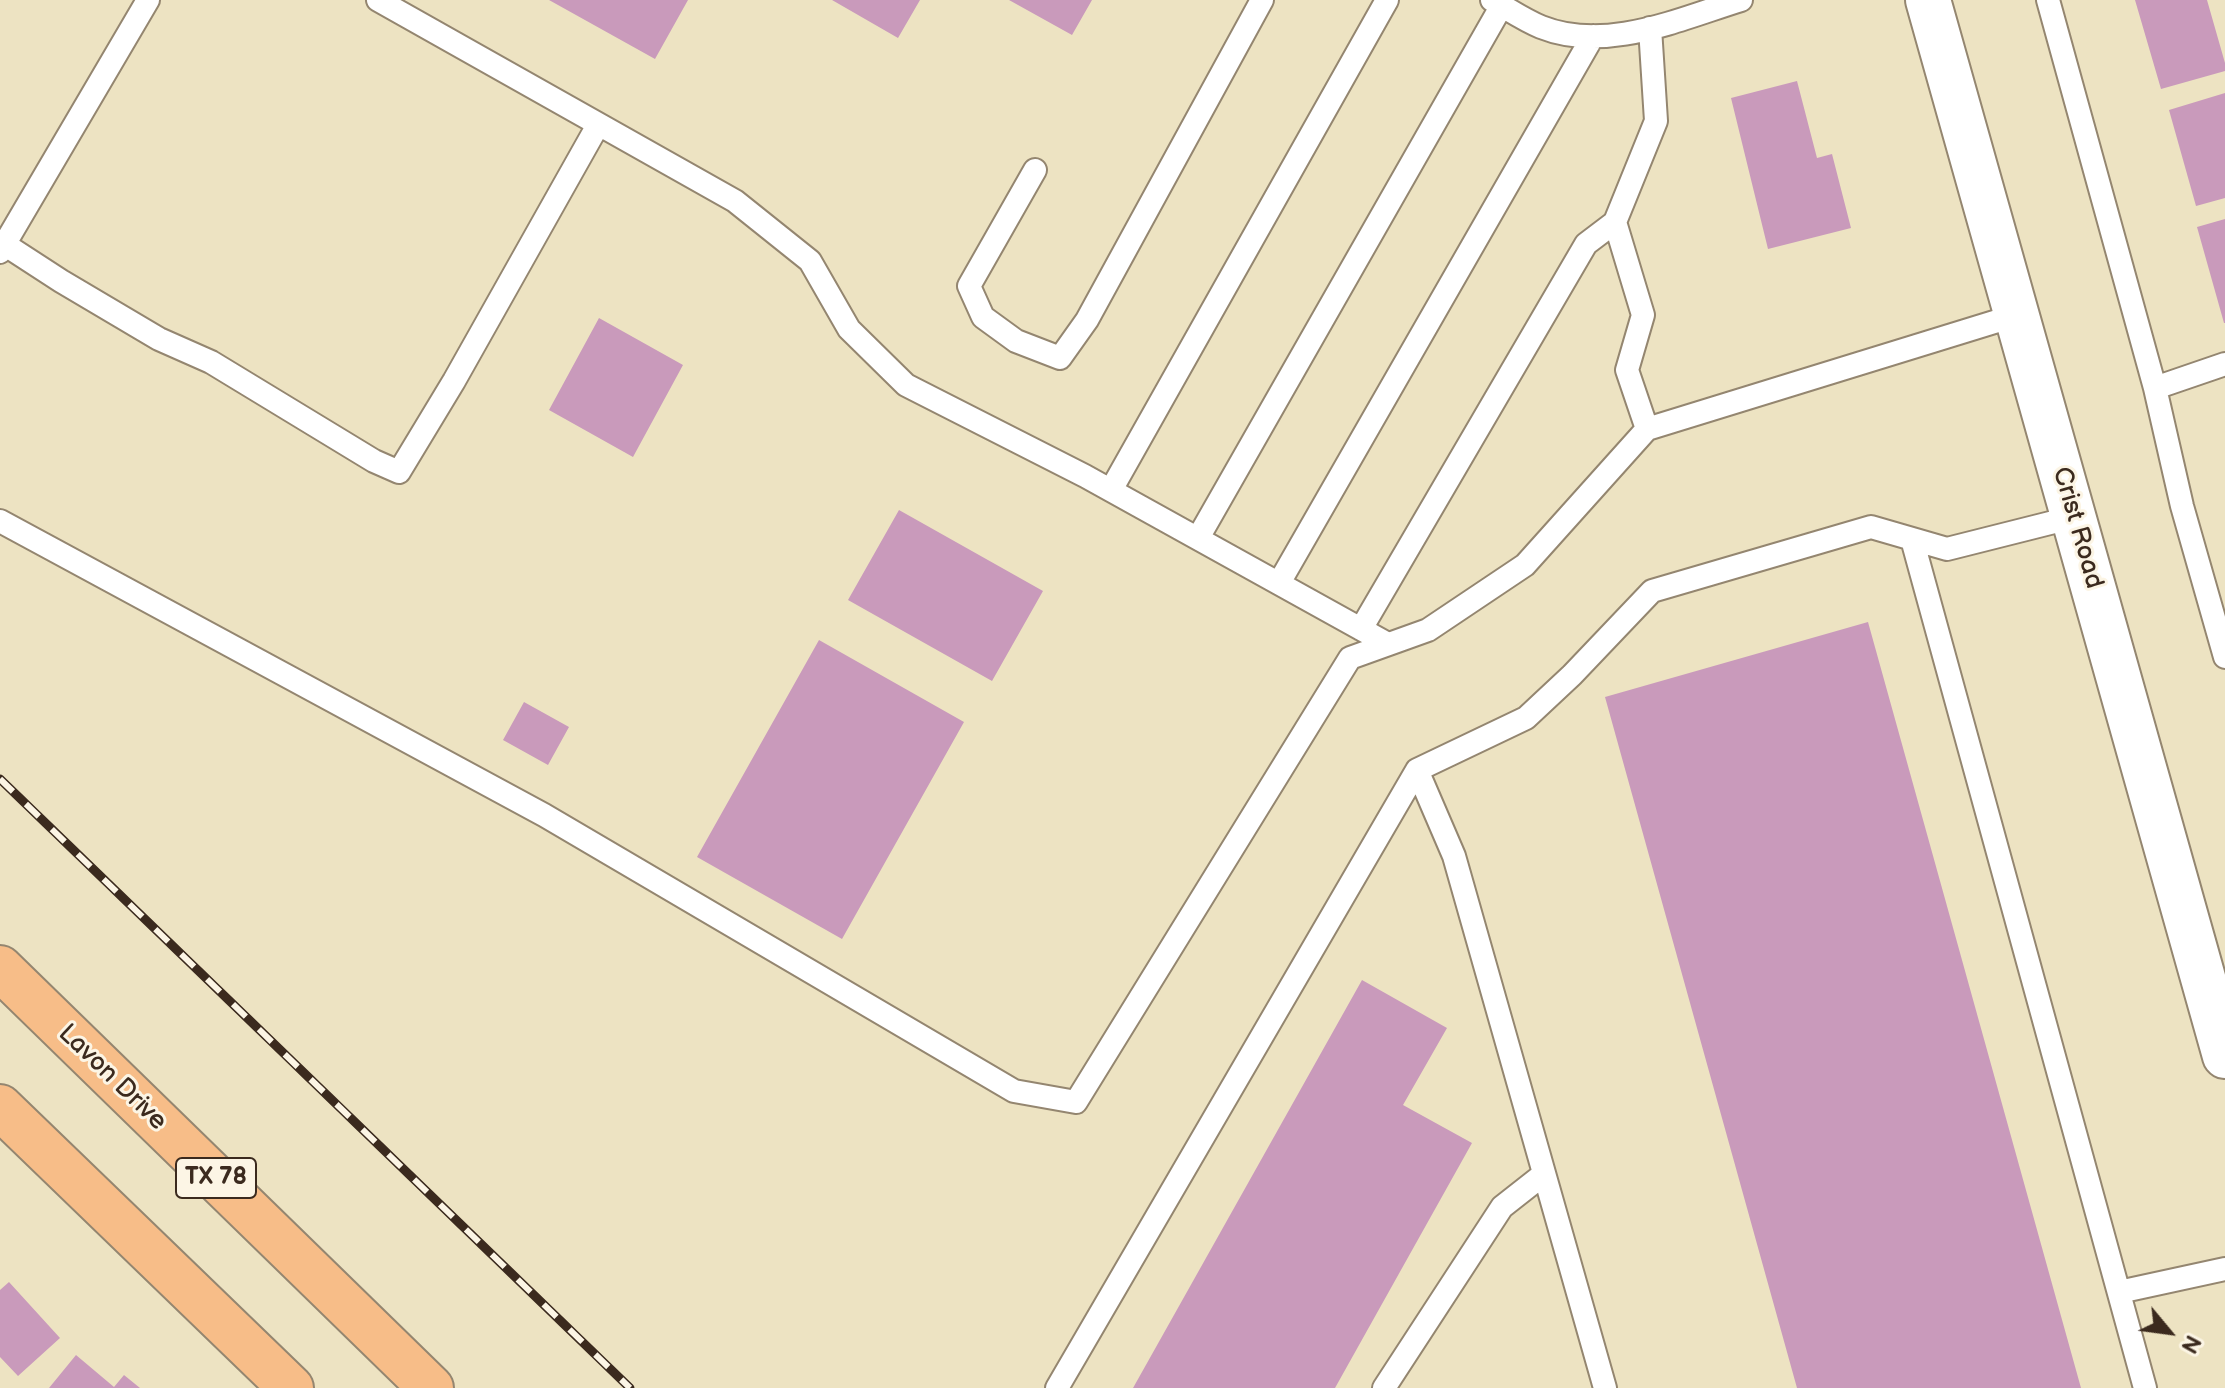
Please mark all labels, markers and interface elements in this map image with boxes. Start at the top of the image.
street label: Crist Road [2045,464,2109,592]
street label: Lavon Drive [51,1019,173,1137]
road number: TX 78 [176,1158,256,1198]
north arrow [2129,1292,2209,1372]
text: N [2175,1330,2206,1358]

